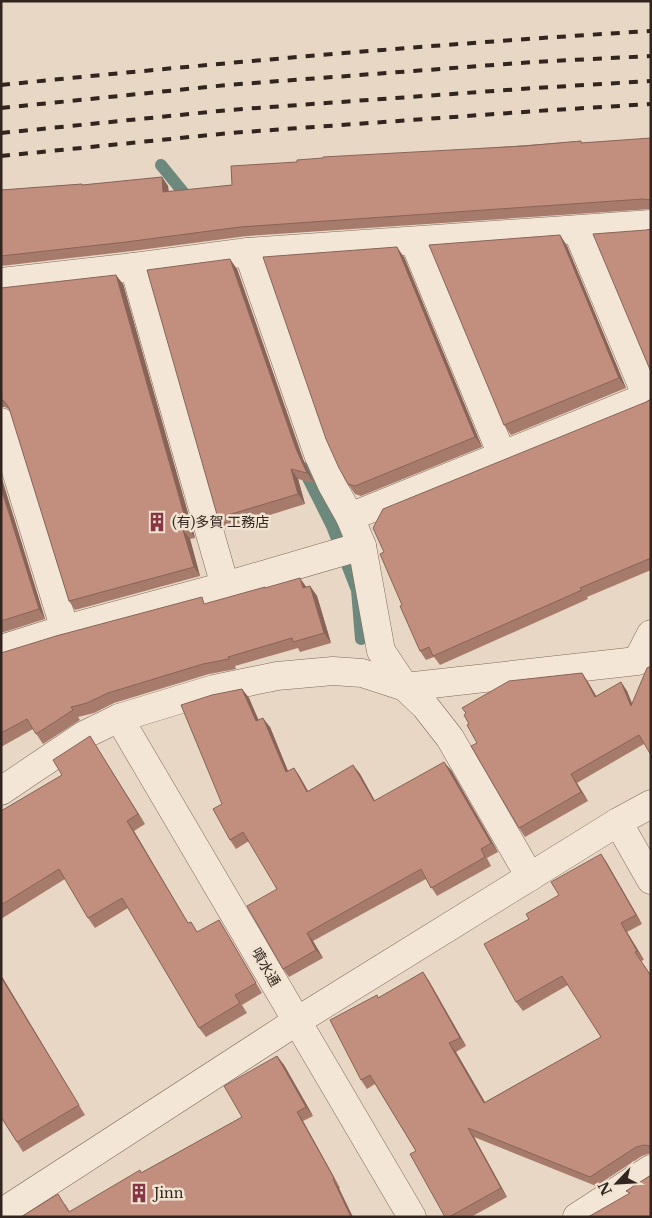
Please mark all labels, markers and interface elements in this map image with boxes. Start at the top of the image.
building icon: (有)多賀 工務店 [146,511,168,533]
place label: (有)多賀 工務店 [172,513,269,531]
street label: 噴水通 [248,944,284,990]
north arrow [592,1158,642,1208]
text: N [594,1179,616,1198]
building icon: Jinn [128,1182,150,1204]
place label: Jinn [152,1184,184,1202]

